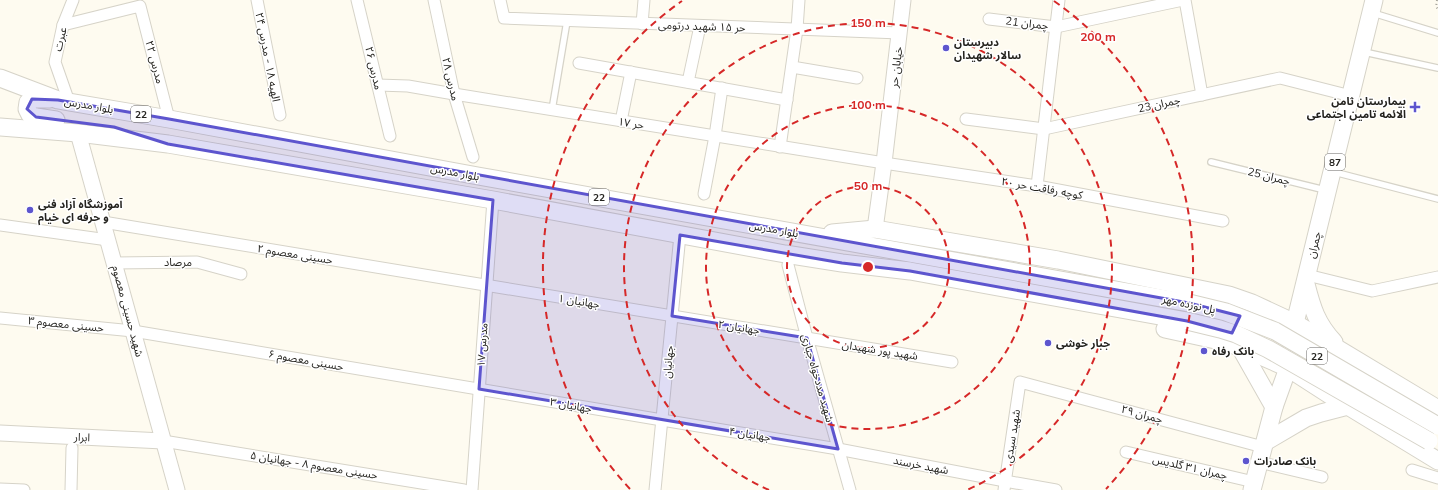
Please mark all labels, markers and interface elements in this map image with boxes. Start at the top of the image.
street label: الهیه ۱۸ - مدرس ۲۴ [252,11,284,103]
street label: چمران 21 [1005,13,1050,34]
text: 150 m [850,15,886,30]
street label: حر ۱۵ شهید درتومی [658,17,746,35]
street label: عبرت [50,25,70,53]
text: 200 m [1080,29,1116,44]
place label: دبیرستان سالار شهیدان [954,35,1021,62]
street label: مدرس ۲۲ [143,39,168,85]
marker: دبیرستان سالار شهیدان [941,43,951,53]
street label: مدرس ۲۶ [362,45,386,91]
street label: خیابان حر [886,45,906,89]
street label: مدرس ۲۸ [439,56,463,102]
street label: چمران 23 [1136,93,1182,116]
street label: بلوار مدرس [63,94,115,116]
place label: بیمارستان ثامن الائمه تامین اجتماعی [1307,94,1406,121]
text: 100 m [850,97,886,112]
marker: بیمارستان ثامن الائمه تامین اجتماعی [1409,101,1421,113]
road number: 22 [131,106,151,122]
street label: حر ۱۷ [617,114,646,132]
road number: 87 [1325,154,1345,170]
street label: بلوار مدرس [429,160,481,184]
street label: چمران 25 [1246,164,1292,189]
street label: کوچه رفاقت حر ۲۰ [1000,174,1084,203]
text: 50 m [854,178,882,193]
road number: 22 [589,189,609,205]
place label: آموزشگاه آزاد فنی و حرفه ای خیام [38,197,123,226]
marker: آموزشگاه آزاد فنی و حرفه ای خیام [25,205,35,215]
street label: بلوار مدرس [748,218,800,240]
street label: چمران [1304,230,1325,260]
street label: حسینی معصوم ۲ [256,241,334,268]
street label: مرصاد [164,255,192,269]
centre of rings [861,260,875,274]
street label: شهید حسینی معصوم [108,264,147,359]
street label: جهانیان ۱ [557,291,601,311]
street label: پل نوزده مهر [1160,291,1217,318]
street label: حسینی معصوم ۳ [27,313,105,336]
street label: جهانیان ۲ [717,317,761,337]
street label: مدرس ۱۷ [473,322,491,367]
street label: شهید مددخواه جباری [799,332,837,424]
place label: جبار خوشی [1056,336,1110,350]
street label: شهید پور شهیدان [841,337,919,364]
marker: جبار خوشی [1043,338,1053,348]
street label: جهانیان [660,344,677,379]
place label: بانک رفاه [1212,344,1254,358]
street label: حسینی معصوم ۶ [267,346,345,375]
marker: بانک رفاه [1199,346,1209,356]
road number: 22 [1307,348,1327,364]
street label: جهانیان ۳ [549,394,594,416]
street label: چمران ۲۹ [1119,402,1165,427]
street label: شهید سیدی [1001,408,1023,464]
street label: جهانیان ۴ [728,424,772,444]
street label: ابرار [72,430,91,444]
street label: حسینی معصوم ۸ - جهانیان ۵ [249,448,379,483]
street label: چمران ۳۱ گلدیس [1151,452,1229,484]
street label: شهید خرسند [892,453,950,477]
place label: بانک صادرات [1254,454,1316,468]
marker: بانک صادرات [1241,456,1251,466]

